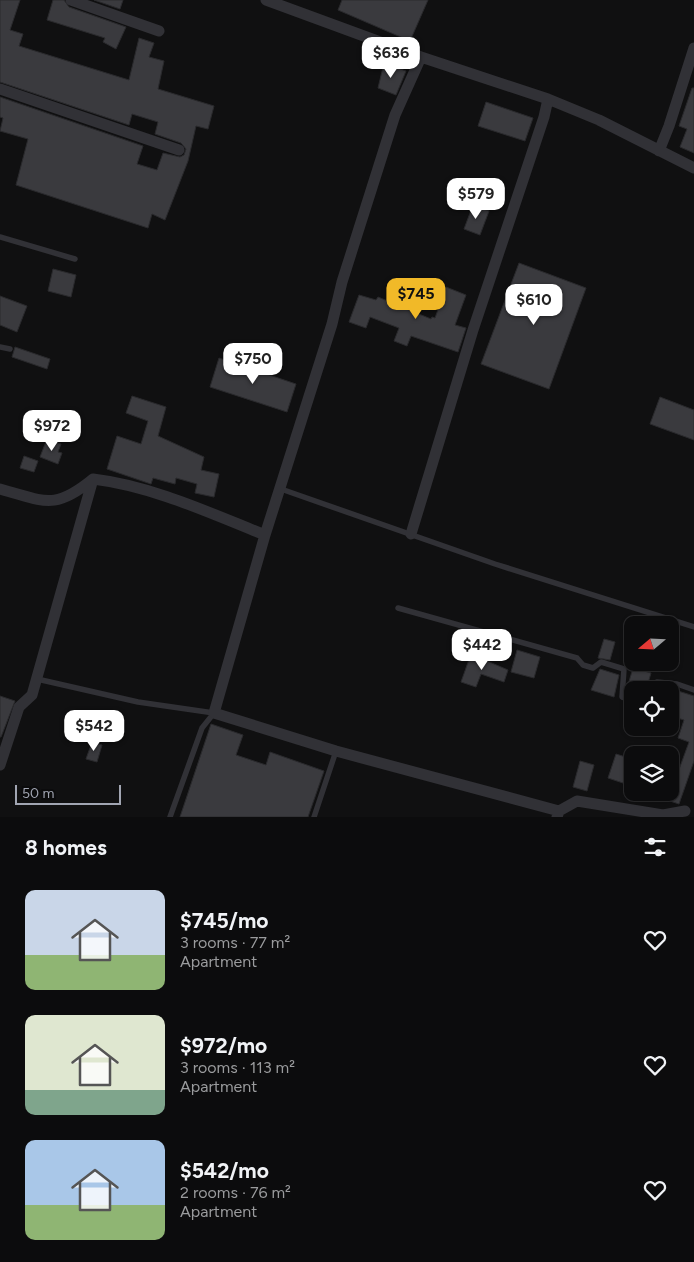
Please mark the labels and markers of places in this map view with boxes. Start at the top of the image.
pin: $636 [361,36,421,79]
pin: $579 [446,178,506,220]
pin: $745 [386,278,446,320]
pin: $610 [504,284,564,326]
pin: $750 [223,342,283,385]
pin: $972 [22,410,82,452]
pin: $442 [452,628,512,671]
pin: $542 [64,710,124,752]

